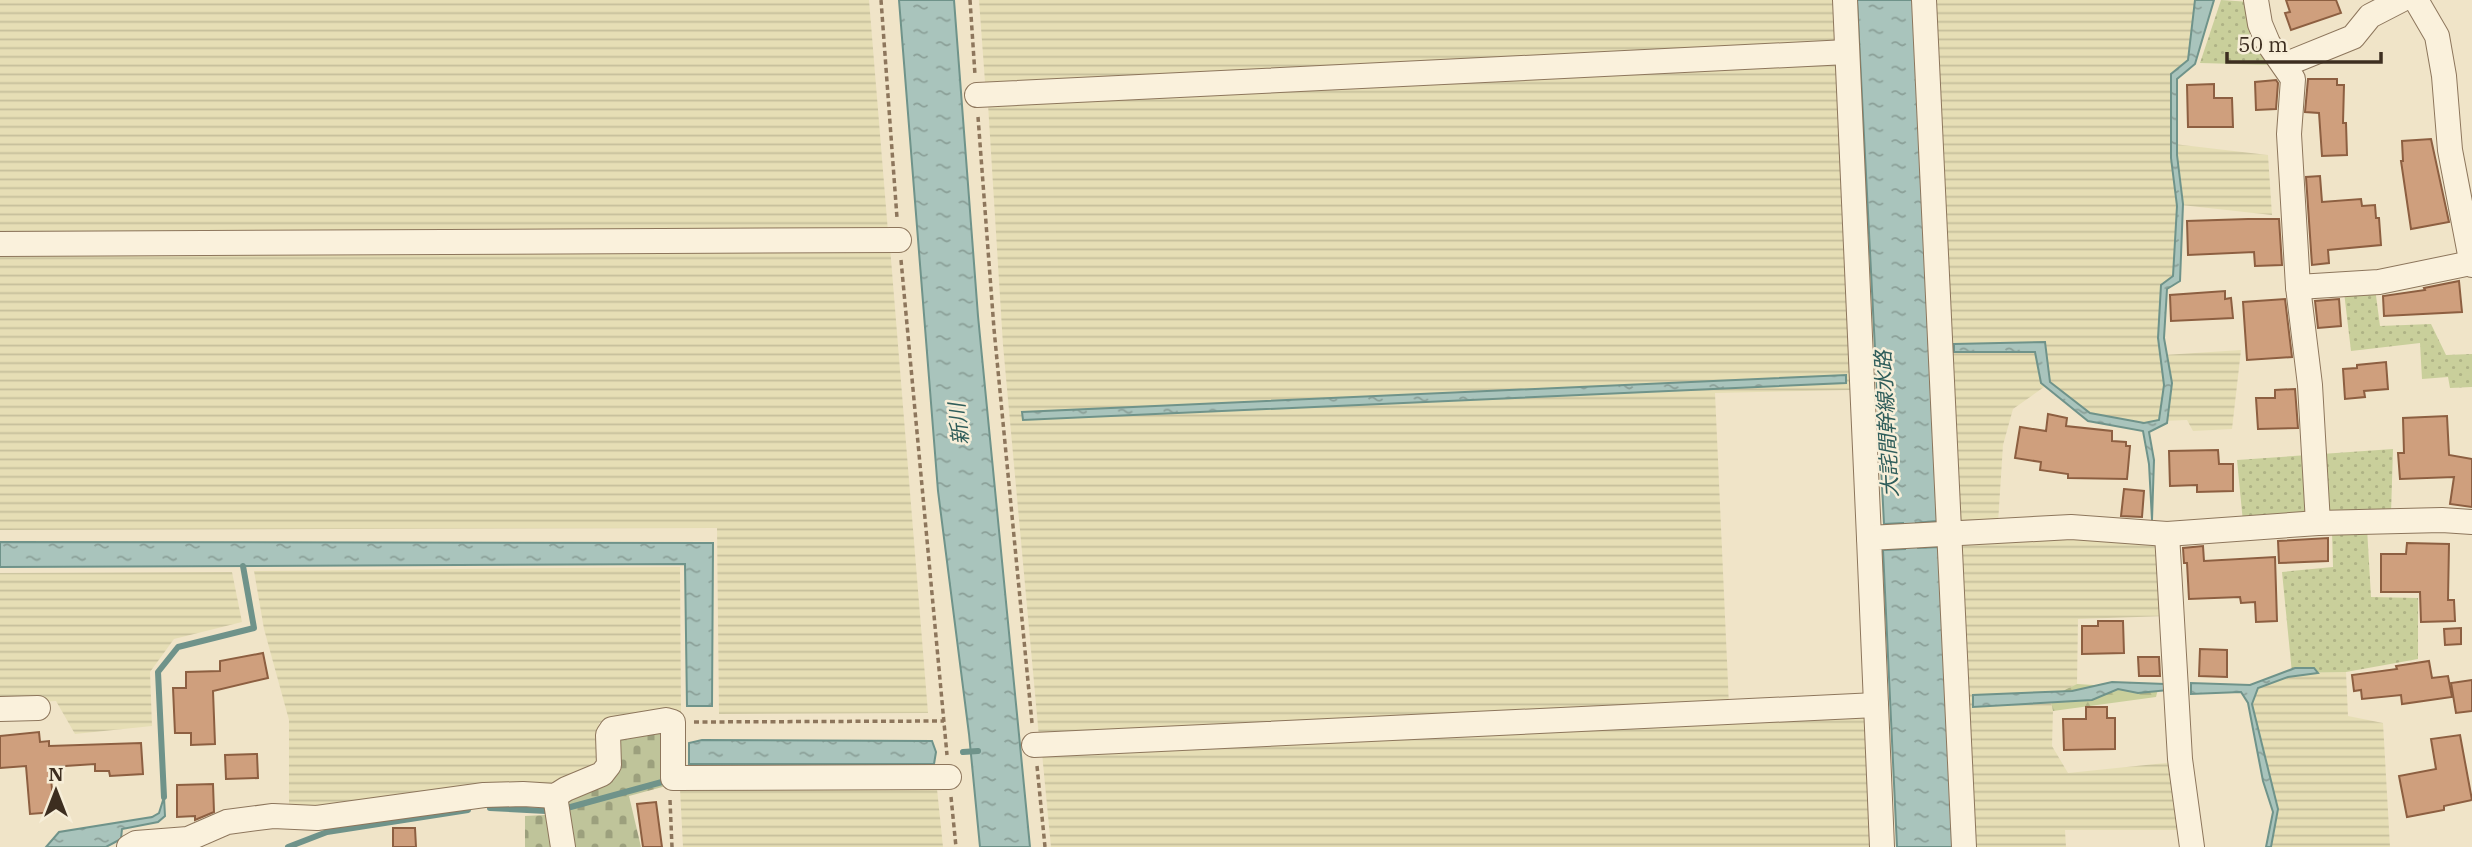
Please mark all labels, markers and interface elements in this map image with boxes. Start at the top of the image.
scale bar [2227,21,2381,65]
text: 50 m [2238,30,2288,58]
water label: 大詫間幹線水路 [1868,348,1904,498]
water label: 新川 [942,400,974,446]
north arrow [21,756,91,826]
text: N [48,762,64,786]

